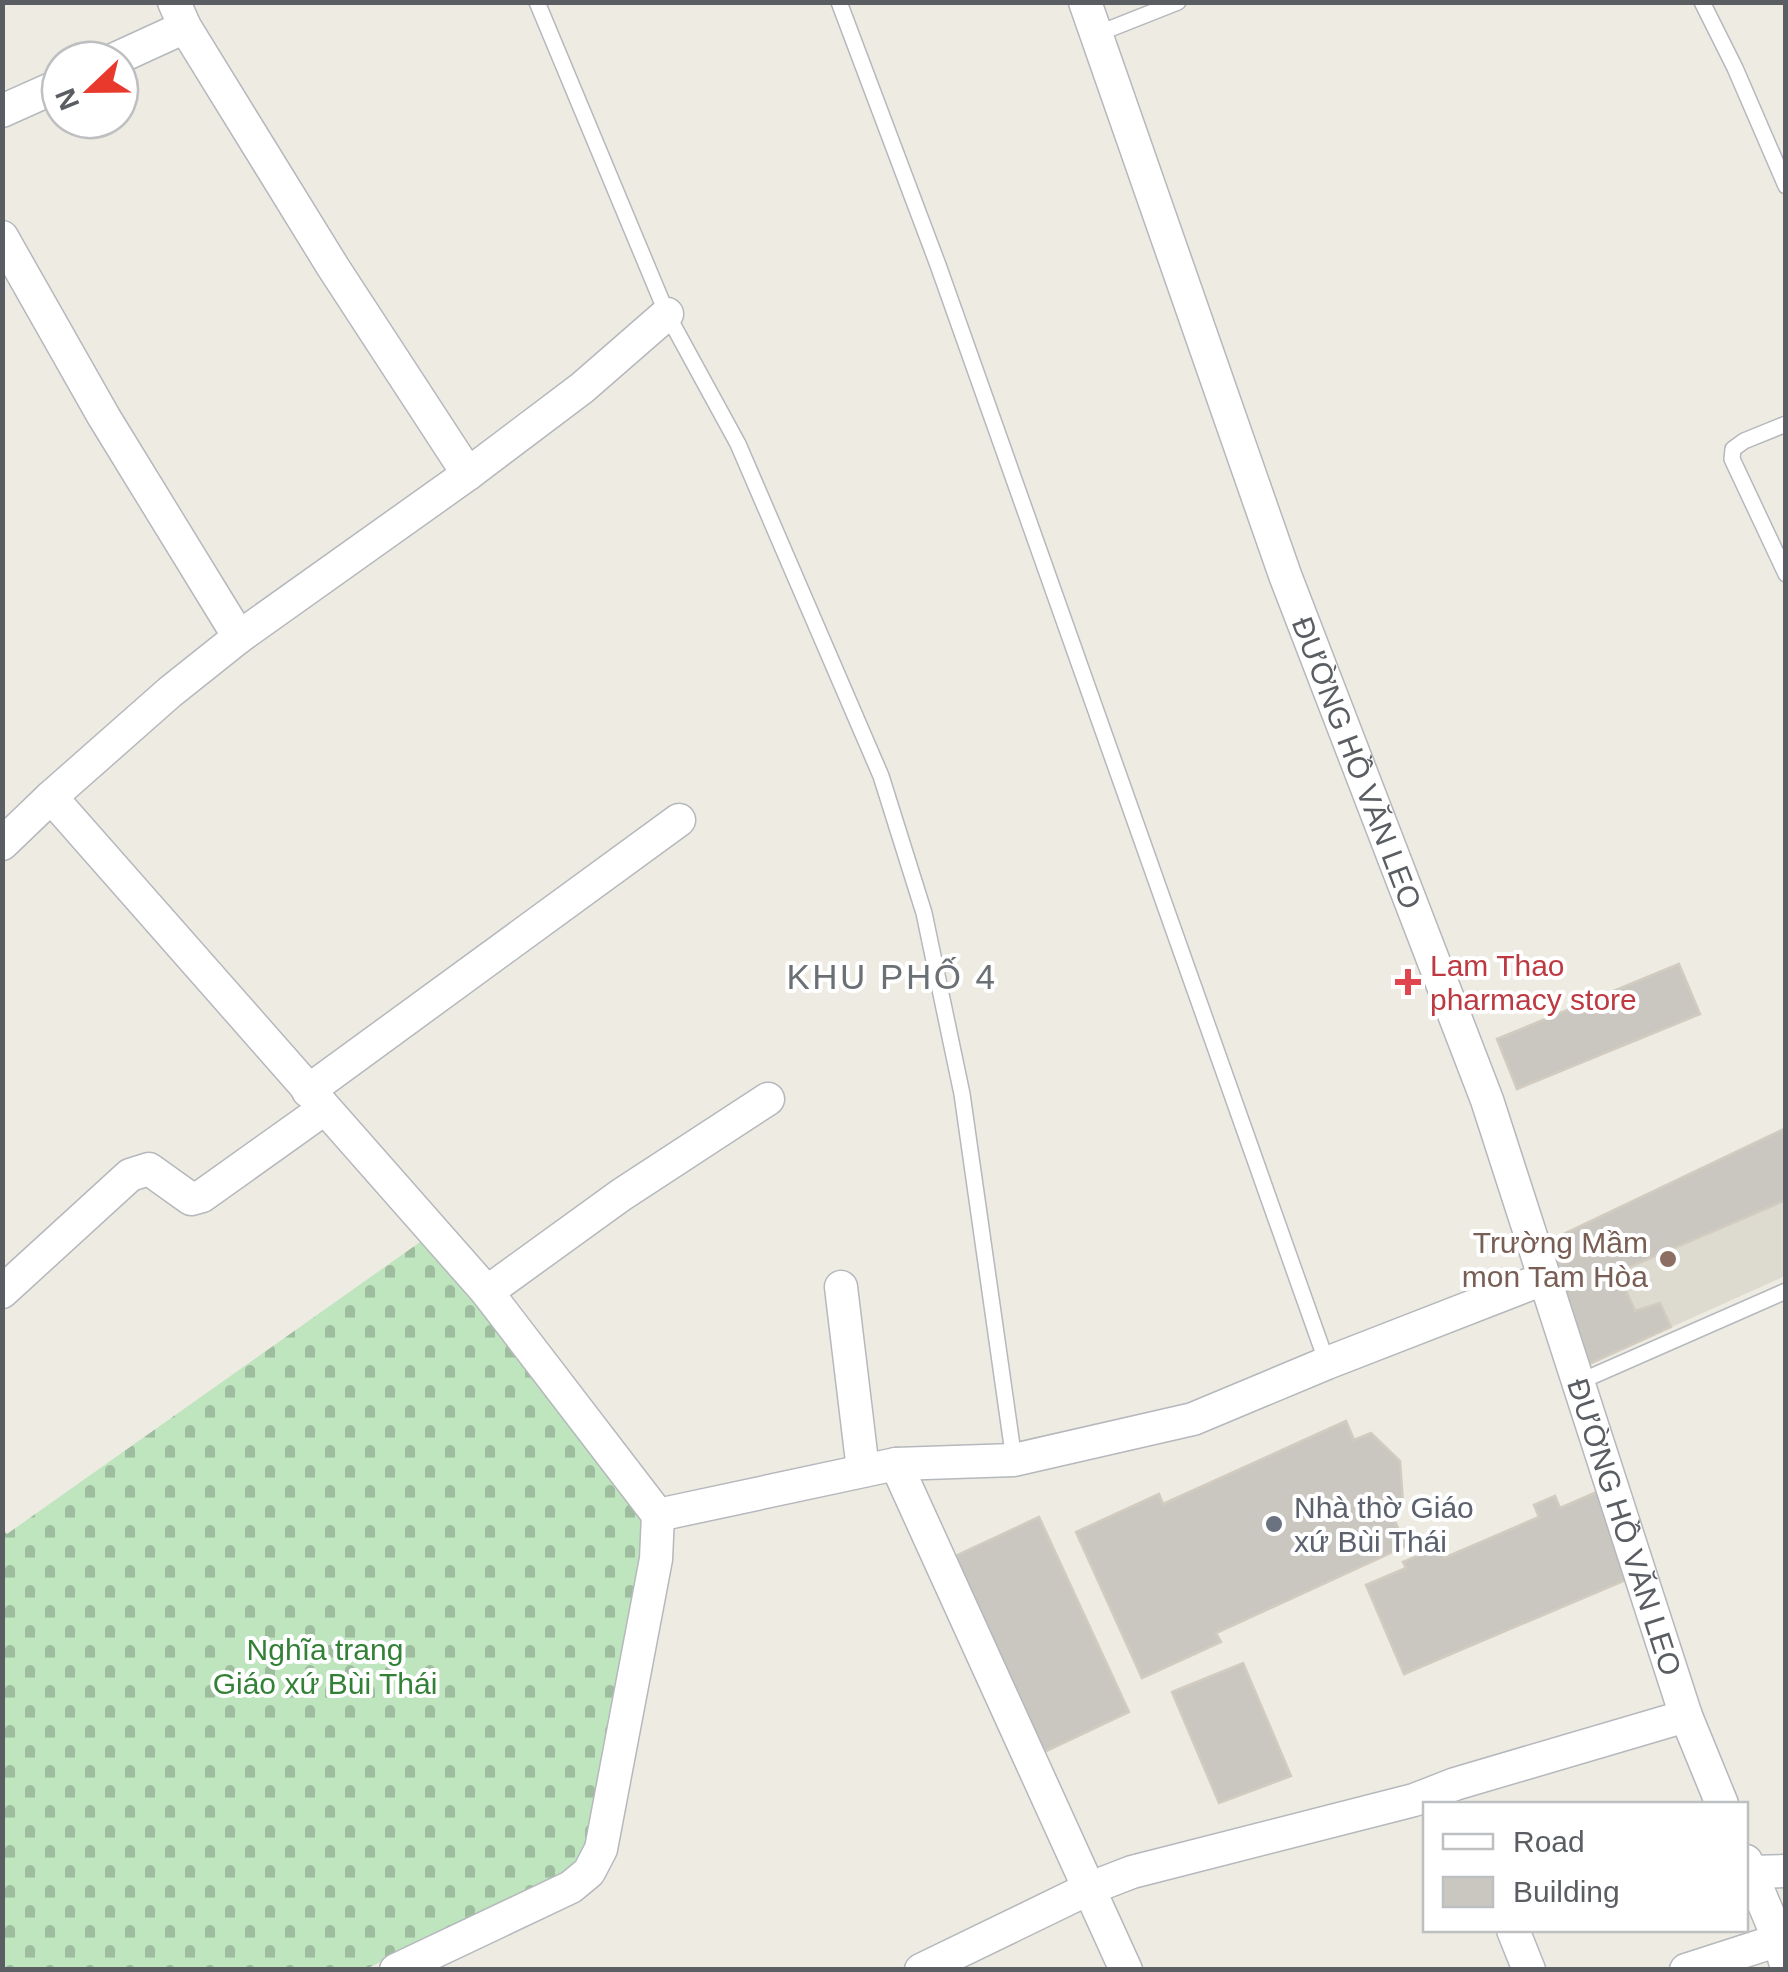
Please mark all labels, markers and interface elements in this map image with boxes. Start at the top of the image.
north arrow [40,40,140,140]
text: N [49,84,85,114]
street label: ĐƯỜNG HỒ VĂN LEO [1286,612,1428,913]
place label: Lam Thao pharmacy store [1430,949,1637,1016]
district label: KHU PHỐ 4 [786,957,998,996]
marker: Lam Thao pharmacy store [1395,969,1421,995]
place label: Trường Mầm mon Tam Hòa [1462,1226,1648,1293]
marker: Trường Mầm mon Tam Hòa [1657,1248,1679,1270]
street label: ĐƯỜNG HỒ VĂN LEO [1562,1374,1688,1679]
place label: Nhà thờ Giáo xứ Bùi Thái [1294,1491,1474,1558]
marker: Nhà thờ Giáo xứ Bùi Thái [1263,1513,1285,1535]
park label: Nghĩa trang Giáo xứ Bùi Thái [213,1633,437,1700]
legend [1423,1802,1748,1932]
text: Road [1513,1825,1585,1858]
text: Building [1513,1875,1620,1908]

